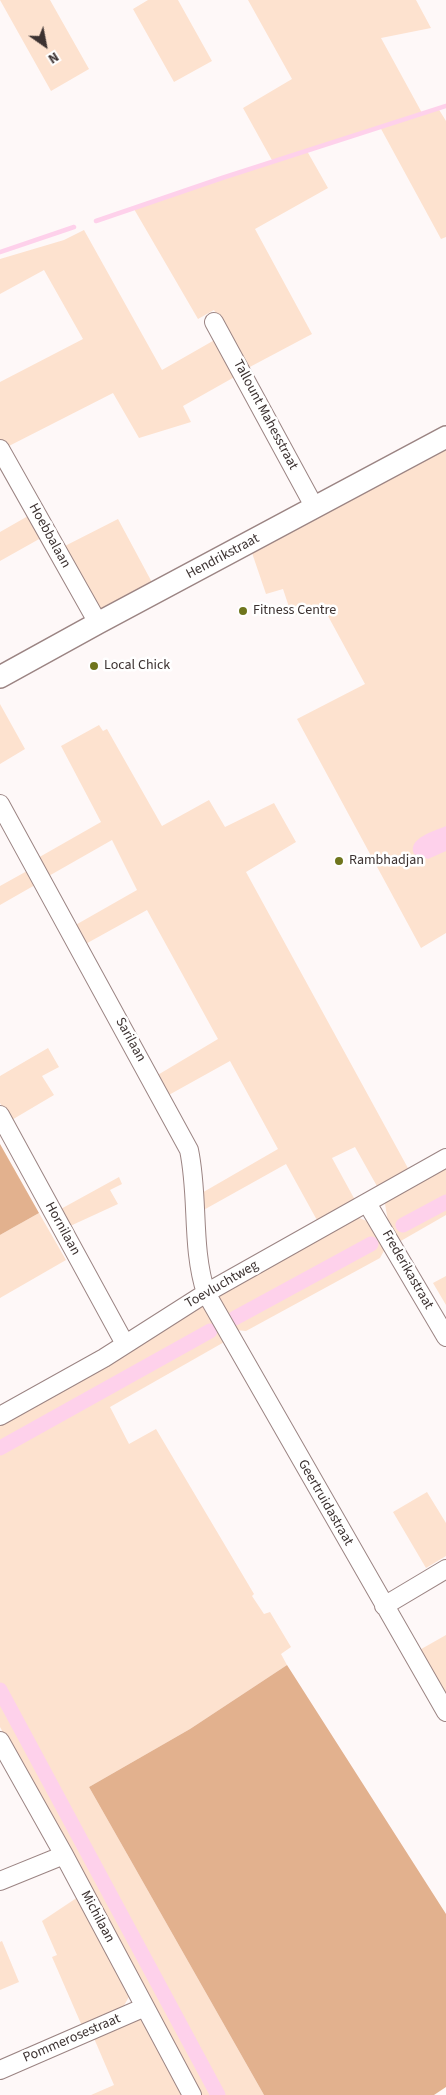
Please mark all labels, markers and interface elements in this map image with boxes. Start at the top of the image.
north arrow [20,20,70,70]
text: N [44,47,63,69]
street label: Tallount Mahesstraat [229,357,301,473]
street label: Hoebbalaan [24,501,74,571]
street label: Hendrikstraat [184,531,262,583]
place label: Fitness Centre [253,603,336,619]
marker: Fitness Centre [237,605,249,617]
place label: Local Chick [104,658,170,674]
marker: Local Chick [88,660,100,672]
place label: Rambhadjan [349,853,424,869]
marker: Rambhadjan [333,855,345,867]
street label: Sarilaan [111,1015,149,1065]
street label: Hornilaan [41,1200,83,1258]
street label: Frederikastraat [378,1227,436,1313]
street label: Toevluchtweg [183,1257,261,1313]
street label: Geertruidastraat [294,1457,356,1549]
street label: Michilaan [76,1888,118,1946]
street label: Pommerosestraat [21,2011,123,2067]

